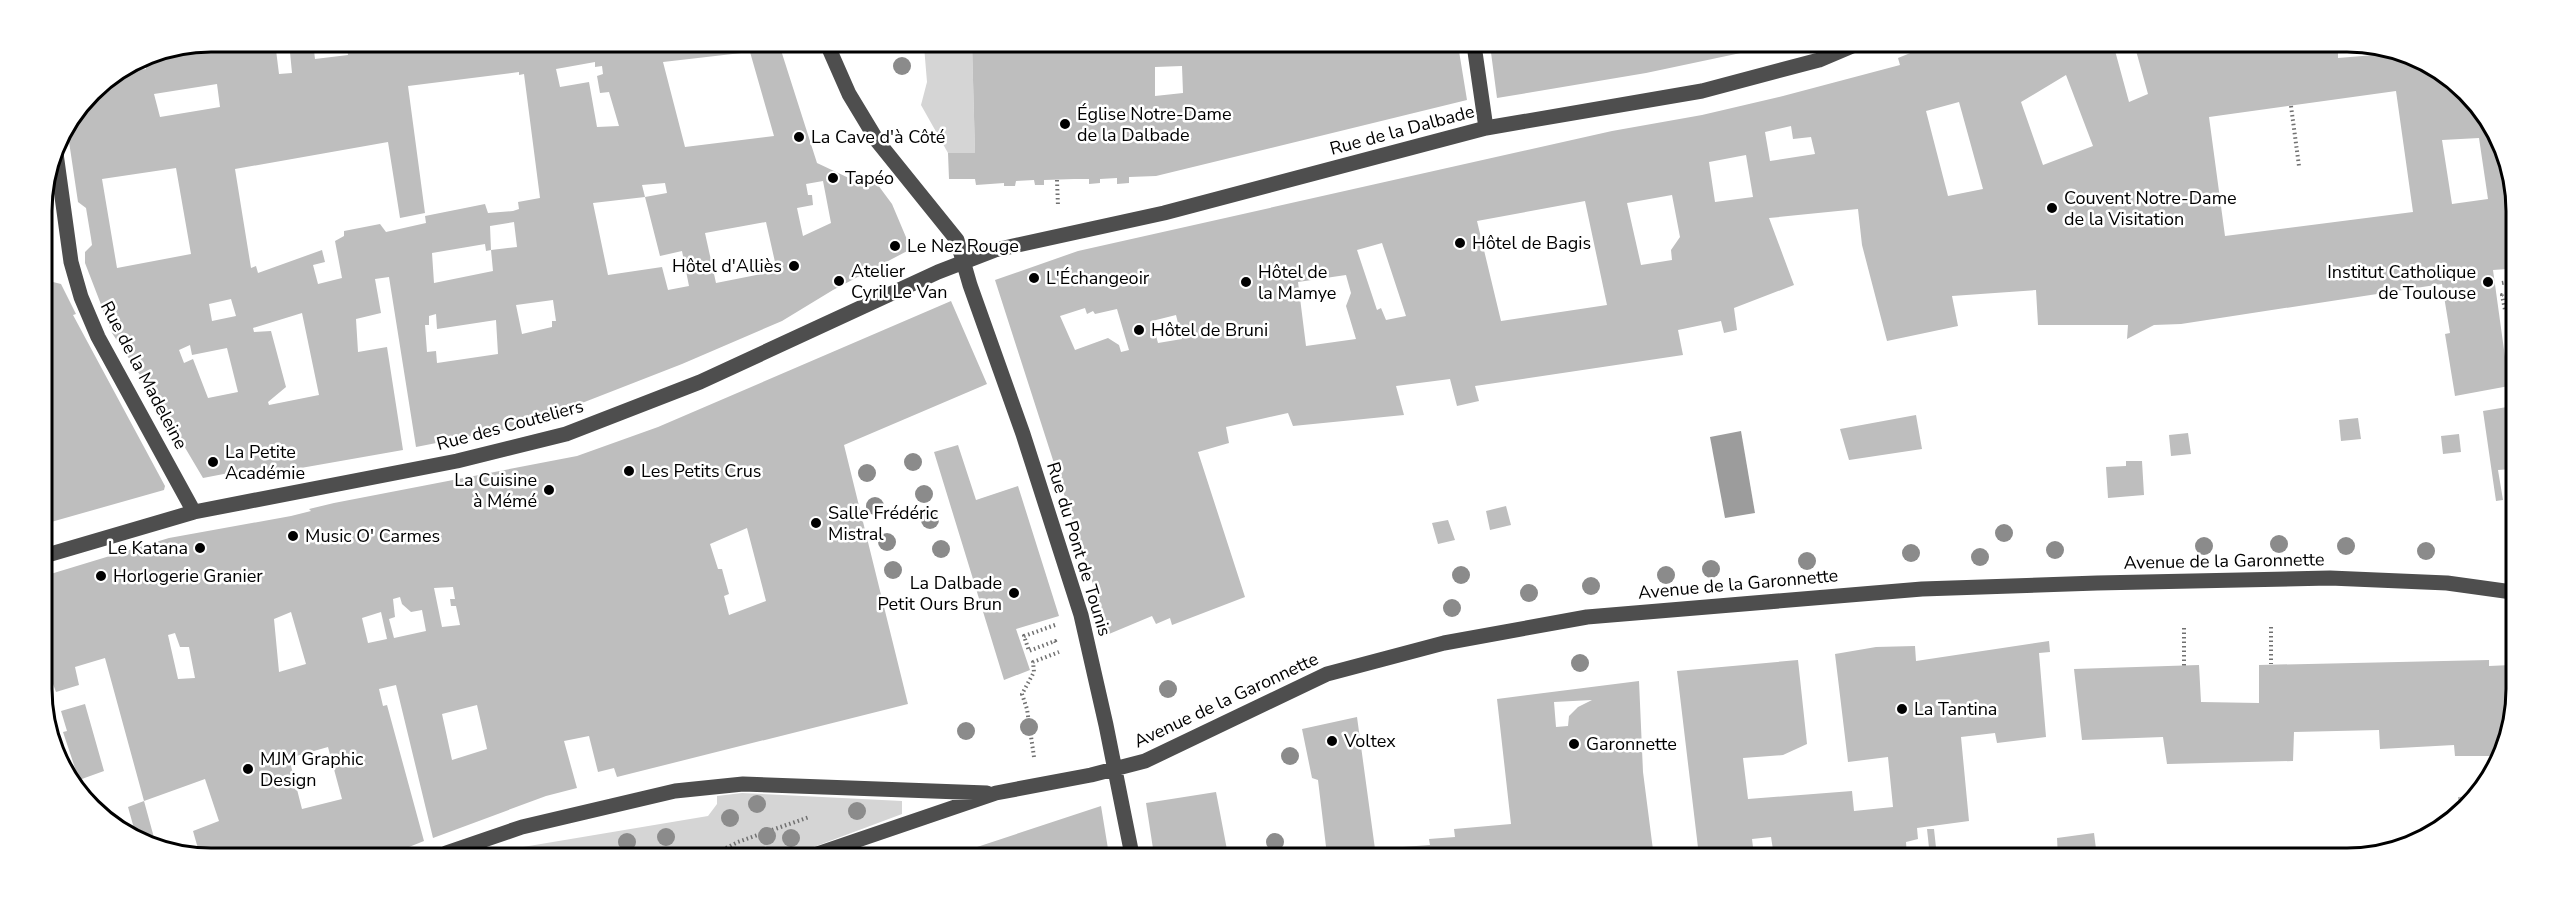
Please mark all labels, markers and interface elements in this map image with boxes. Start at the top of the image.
street label: Rue de la Dalbade [1327,99,1477,161]
place label: Église Notre-Dame de la Dalbade [1077,102,1232,147]
marker: Église Notre-Dame de la Dalbade [1058,117,1072,131]
place label: La Cave d'à Côté [811,125,945,149]
marker: La Cave d'à Côté [792,130,806,144]
place label: Tapéo [845,166,894,190]
marker: Tapéo [826,171,840,185]
place label: Couvent Notre-Dame de la Visitation [2064,186,2237,231]
marker: Couvent Notre-Dame de la Visitation [2045,201,2059,215]
place label: Hôtel de Bagis [1472,231,1591,255]
place label: Le Nez Rouge [907,234,1019,258]
marker: Hôtel de Bagis [1453,236,1467,250]
marker: Le Nez Rouge [888,239,902,253]
place label: Hôtel d'Alliès [672,254,782,278]
marker: Hôtel d'Alliès [787,259,801,273]
place label: Atelier Cyril Le Van [851,259,948,304]
place label: Hôtel de la Mamye [1258,260,1336,305]
place label: Institut Catholique de Toulouse [2327,260,2476,305]
place label: L'Échangeoir [1046,266,1150,290]
marker: L'Échangeoir [1027,271,1041,285]
marker: Atelier Cyril Le Van [832,274,846,288]
marker: Hôtel de la Mamye [1239,275,1253,289]
marker: Institut Catholique de Toulouse [2481,275,2495,289]
street label: Rue de la Madeleine [95,297,193,453]
place label: Hôtel de Bruni [1151,318,1268,342]
marker: Hôtel de Bruni [1132,323,1146,337]
street label: Rue des Couteliers [434,394,586,456]
place label: La Petite Académie [225,440,305,485]
marker: La Petite Académie [206,455,220,469]
place label: Les Petits Crus [641,459,761,483]
street label: Rue du Pont de Tounis [1041,459,1117,639]
marker: Les Petits Crus [622,464,636,478]
place label: La Cuisine à Mémé [454,468,537,513]
marker: La Cuisine à Mémé [542,483,556,497]
place label: Salle Frédéric Mistral [828,501,938,546]
marker: Salle Frédéric Mistral [809,516,823,530]
place label: Music O' Carmes [305,524,440,548]
marker: Music O' Carmes [286,529,300,543]
place label: Le Katana [108,536,188,560]
marker: Le Katana [193,541,207,555]
street label: Avenue de la Garonnette [2123,547,2325,575]
street label: Avenue de la Garonnette [1637,563,1839,605]
place label: Horlogerie Granier [113,564,263,588]
marker: Horlogerie Granier [94,569,108,583]
place label: La Dalbade Petit Ours Brun [878,571,1002,616]
marker: La Dalbade Petit Ours Brun [1007,586,1021,600]
street label: Avenue de la Garonnette [1130,647,1322,753]
place label: La Tantina [1914,697,1997,721]
marker: La Tantina [1895,702,1909,716]
place label: Voltex [1343,729,1396,753]
place label: Garonnette [1586,732,1677,756]
marker: Voltex [1325,734,1339,748]
marker: Garonnette [1567,737,1581,751]
place label: MJM Graphic Design [260,747,363,792]
marker: MJM Graphic Design [241,762,255,776]

